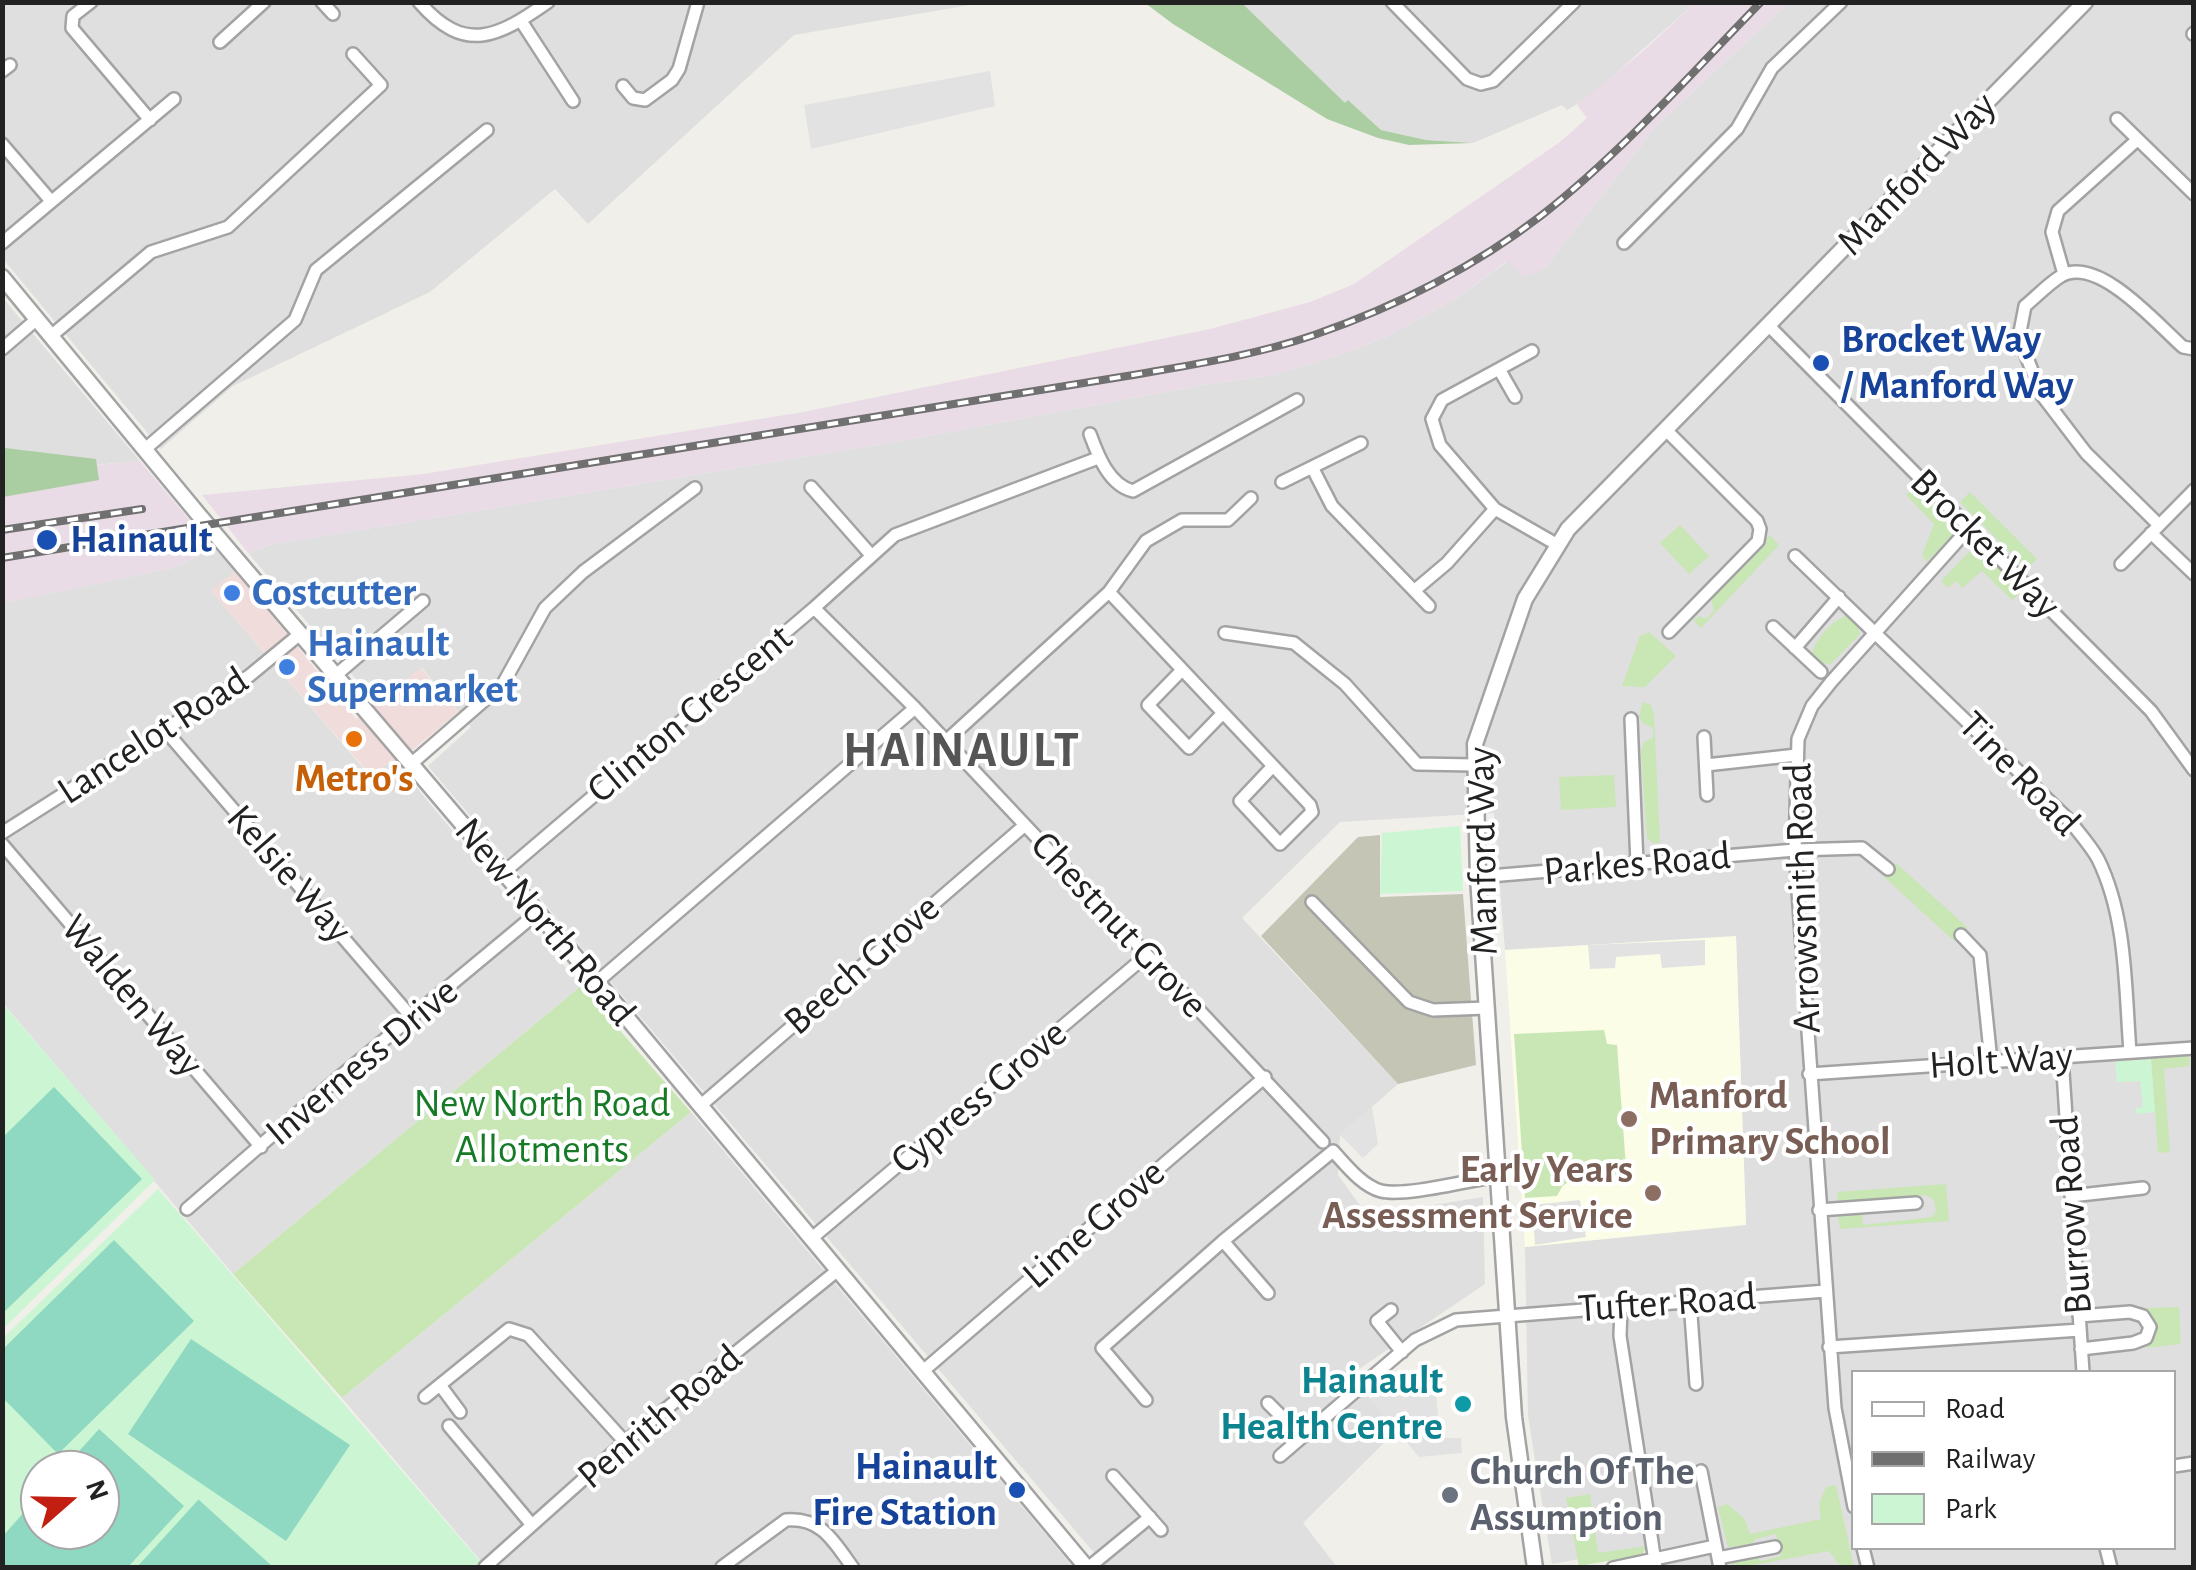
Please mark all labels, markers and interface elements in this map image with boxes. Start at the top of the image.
street label: Manford Way [1827,82,2007,266]
place label: Brocket Way / Manford Way [1841,316,2074,410]
marker: Brocket Way / Manford Way [1810,352,1832,374]
street label: Brocket Way [1900,459,2070,629]
place label: Hainault [70,516,212,564]
marker: Hainault [34,527,60,553]
place label: Costcutter [252,569,416,617]
marker: Costcutter [221,582,243,604]
street label: Clinton Crescent [578,614,802,814]
place label: Hainault Supermarket [307,620,518,714]
marker: Hainault Supermarket [276,656,298,678]
street label: Lancelot Road [49,657,257,815]
street label: Tine Road [1948,702,2090,846]
district label: HAINAULT [843,721,1081,781]
marker: Metro's [343,728,365,750]
street label: Manford Way [1457,746,1509,956]
place label: Metro's [294,755,414,803]
street label: Arrowsmith Road [1774,762,1832,1034]
street label: Kelsie Way [216,795,362,953]
street label: New North Road [444,808,646,1036]
street label: Chestnut Grove [1020,822,1218,1028]
street label: Parkes Road [1541,832,1733,896]
street label: Beech Grove [774,884,950,1046]
street label: Walden Way [50,905,214,1087]
street label: Inverness Drive [256,968,468,1156]
street label: Cypress Grove [881,1010,1077,1184]
street label: Holt Way [1927,1032,2075,1090]
place label: Manford Primary School [1649,1072,1890,1166]
park label: New North Road Allotments [414,1080,670,1174]
marker: Manford Primary School [1618,1108,1640,1130]
street label: Burrow Road [2041,1114,2103,1316]
place label: Early Years Assessment Service [1322,1146,1633,1240]
street label: Lime Grove [1013,1149,1175,1299]
marker: Early Years Assessment Service [1642,1182,1664,1204]
street label: Tufter Road [1576,1273,1758,1333]
street label: Penrith Road [568,1334,752,1500]
place label: Hainault Health Centre [1220,1357,1443,1451]
legend [1851,1370,2176,1550]
marker: Hainault Health Centre [1452,1393,1474,1415]
text: Road [1945,1394,2005,1424]
place label: Hainault Fire Station [812,1443,997,1537]
text: Railway [1945,1444,2036,1474]
place label: Church Of The Assumption [1470,1448,1695,1542]
north arrow [20,1450,120,1550]
text: N [80,1476,113,1504]
marker: Hainault Fire Station [1006,1479,1028,1501]
marker: Church Of The Assumption [1439,1484,1461,1506]
text: Park [1945,1494,1997,1524]

